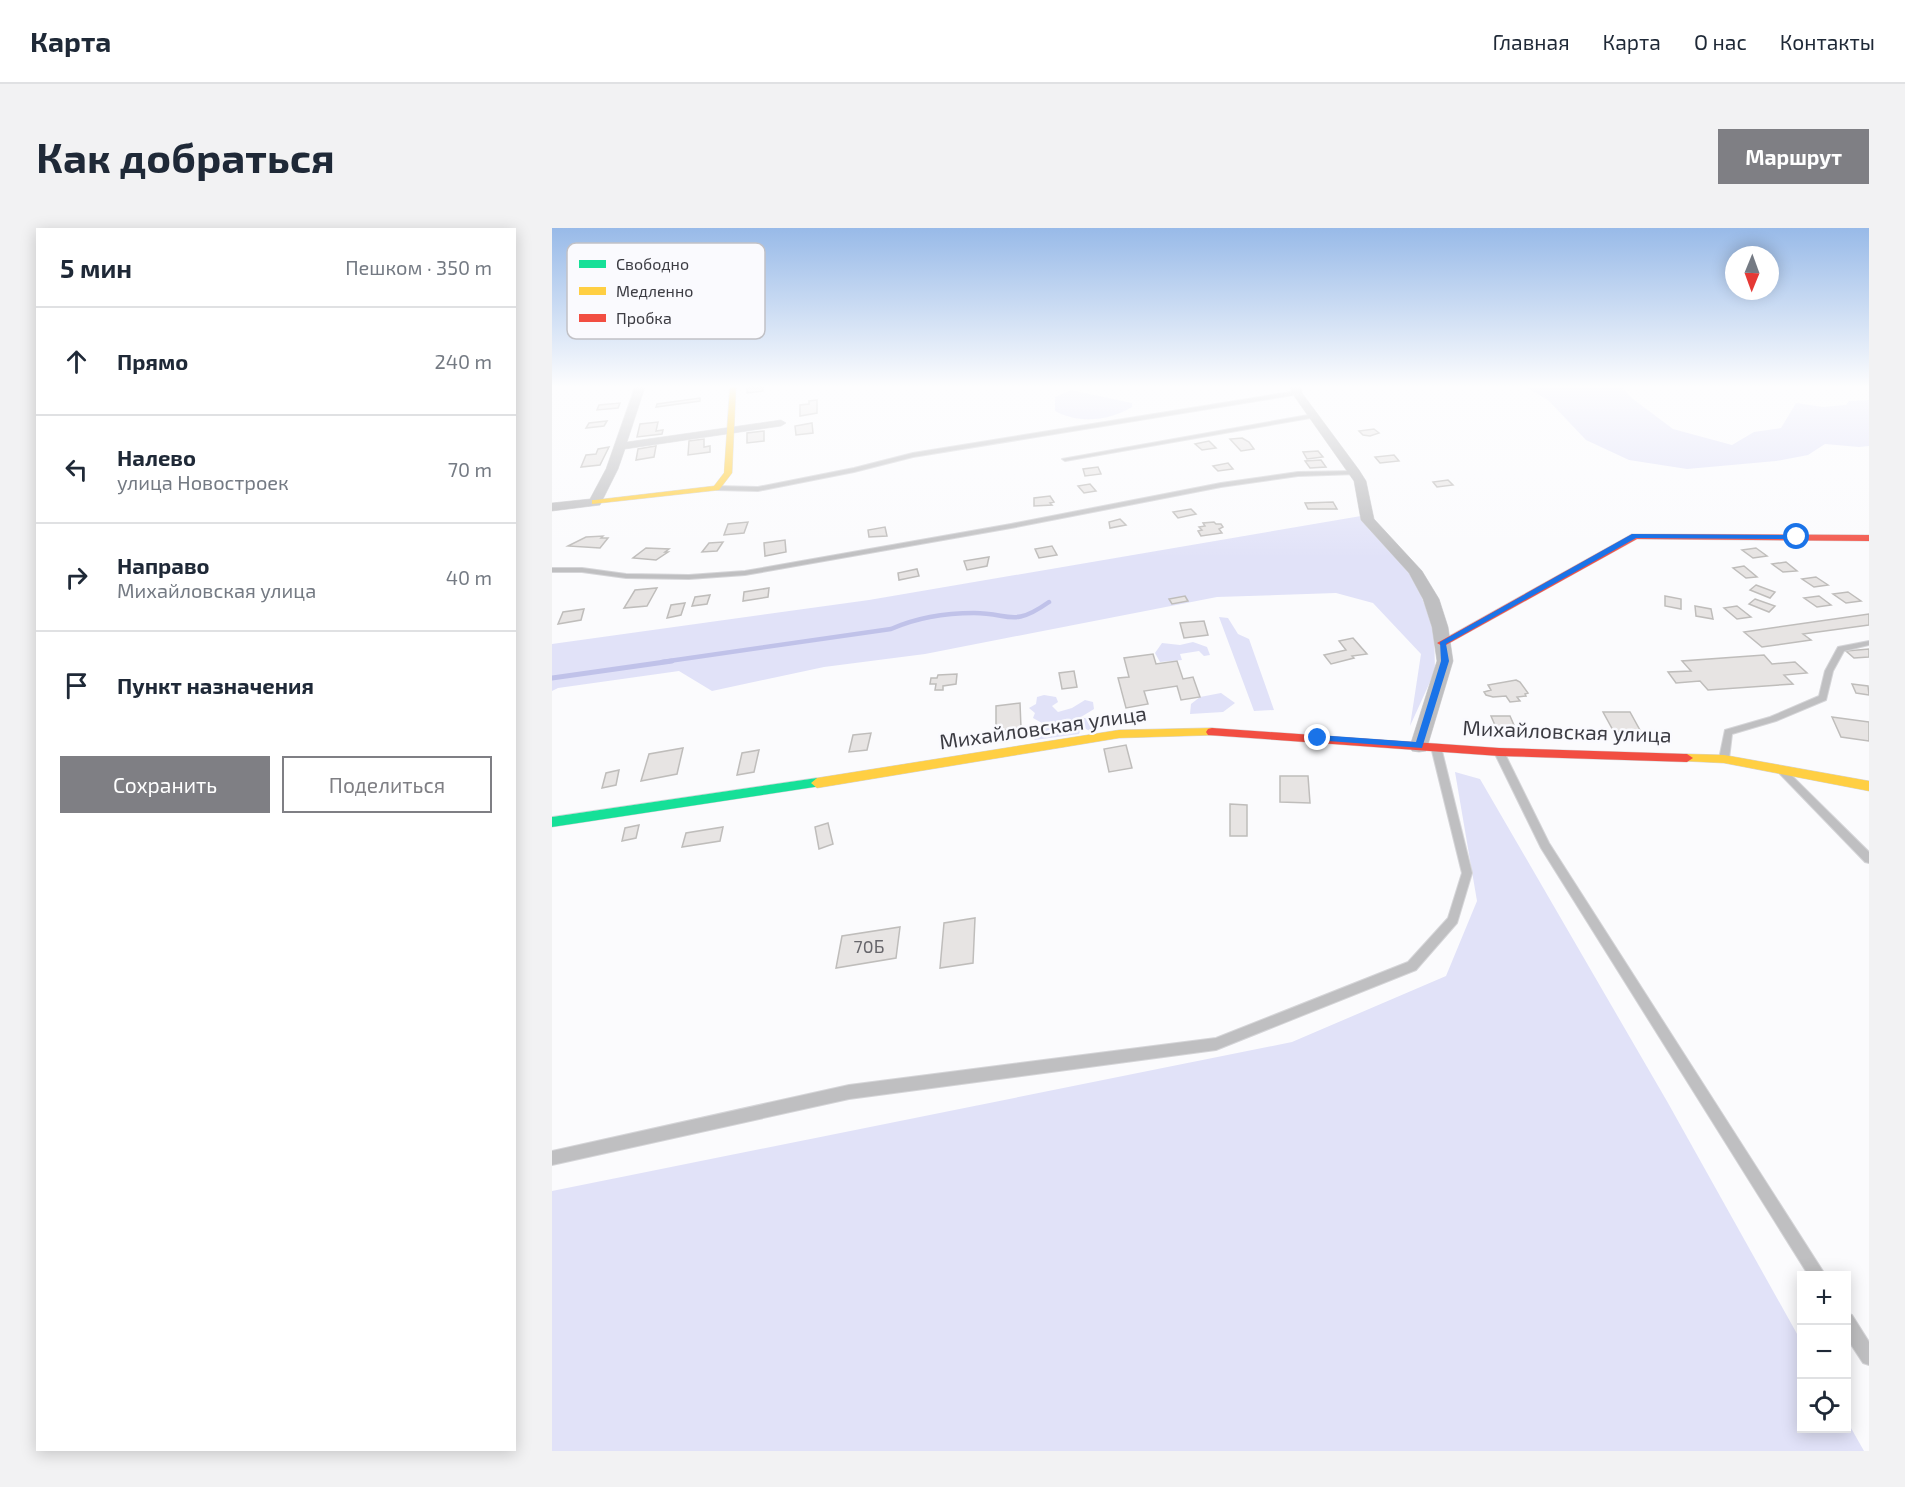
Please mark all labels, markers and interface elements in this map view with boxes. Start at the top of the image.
text: Карта [30,24,111,58]
text: Главная [1493,29,1570,54]
text: Карта [1603,29,1661,54]
text: О нас [1694,29,1747,54]
text: Контакты [1780,29,1875,54]
button: Маршрут [1718,129,1869,184]
text: Как добраться [36,131,335,181]
legend [567,243,765,339]
north arrow [1725,246,1779,300]
text: 5 мин [60,252,132,283]
text: Свободно [616,254,689,273]
text: Пешком · 350 m [345,255,492,279]
text: Медленно [616,281,693,300]
text: Пробка [616,308,672,327]
icon: ahead [60,345,93,378]
text: Прямо [117,348,188,374]
text: 240 m [434,349,492,373]
text: Налево [117,444,196,470]
icon: left [60,453,93,486]
text: 70 m [448,457,492,481]
text: улица Новостроек [117,470,289,494]
route start [1783,523,1809,549]
text: Направо [117,552,210,578]
icon: right [60,561,93,594]
text: 40 m [446,565,492,589]
text: Михайловская улица [117,578,316,602]
icon: arrive [60,669,93,702]
text: Пункт назначения [117,672,314,698]
street label: Михайловская улица [937,700,1148,754]
street label: Михайловская улица [1462,714,1672,748]
route end [1304,724,1330,750]
button: Сохранить [60,756,270,813]
button: Поделиться [282,756,492,813]
house number: 70Б [854,935,884,957]
map controls [1797,1271,1851,1433]
button: + [1797,1271,1851,1325]
button: − [1797,1325,1851,1379]
button: locate [1797,1379,1851,1433]

